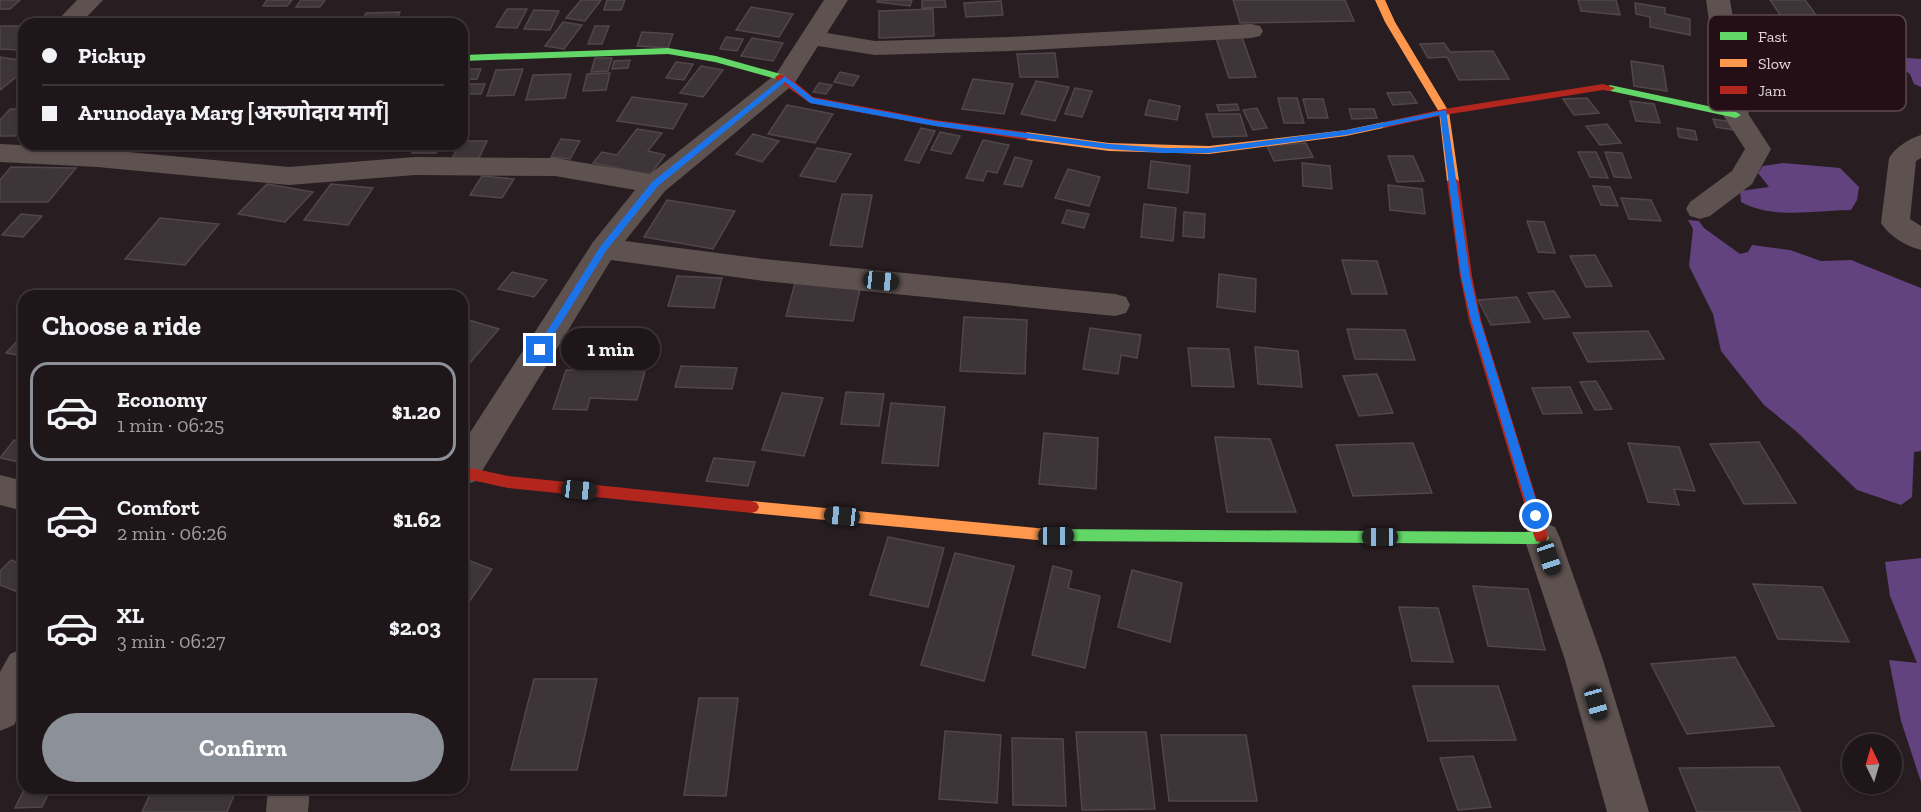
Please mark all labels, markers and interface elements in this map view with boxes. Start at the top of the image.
legend [1708,15,1906,111]
text: Fast [1758,27,1787,46]
text: Pickup [78,42,146,69]
text: Slow [1758,54,1792,73]
text: Jam [1758,81,1787,100]
text: Arunodaya Marg [अरुणोदा‍य मार्ग] [78,99,389,126]
car [862,270,900,292]
text: Choose a ride [42,310,201,342]
callout: 1 min [561,329,660,371]
route end [526,336,553,363]
text: 1 min [587,337,634,361]
icon: car [45,385,99,439]
text: Economy [117,386,207,413]
text: $1.20 [392,398,441,425]
text: 1 min · 06:25 [117,413,224,437]
car [560,479,598,501]
icon: car [45,493,99,547]
text: Comfort [117,494,199,521]
route start [1522,502,1549,529]
car [823,505,861,527]
text: $1.62 [393,506,441,533]
text: 2 min · 06:26 [117,521,227,545]
car [1038,527,1074,545]
car [1362,528,1398,546]
car [1535,538,1563,578]
icon: car [45,601,99,655]
text: XL [117,602,144,629]
text: $2.03 [389,614,441,641]
text: 3 min · 06:27 [117,629,225,653]
car [1582,683,1610,723]
button: Confirm [42,713,444,782]
north arrow [1842,734,1902,794]
map controls [1842,734,1902,794]

